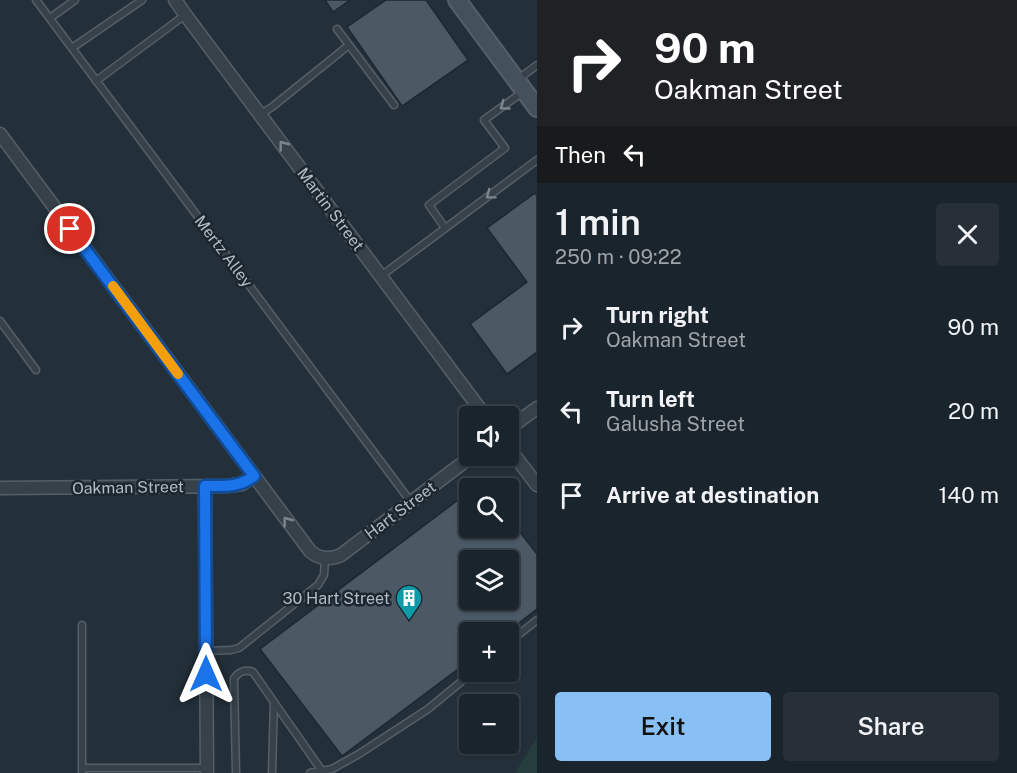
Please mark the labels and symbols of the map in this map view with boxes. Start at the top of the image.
one-way arrow [500,98,511,109]
one-way arrow [279,141,290,152]
street label: Martin Street [293,164,368,255]
one-way arrow [486,188,497,199]
pin [44,203,95,254]
street label: Mertz Alley [190,212,257,291]
street label: Oakman Street [72,477,184,498]
street label: Hart Street [361,478,440,543]
one-way arrow [283,516,294,527]
building icon: 30 Hart Street [394,583,424,621]
place label: 30 Hart Street [282,589,390,608]
position arrow [174,642,238,706]

